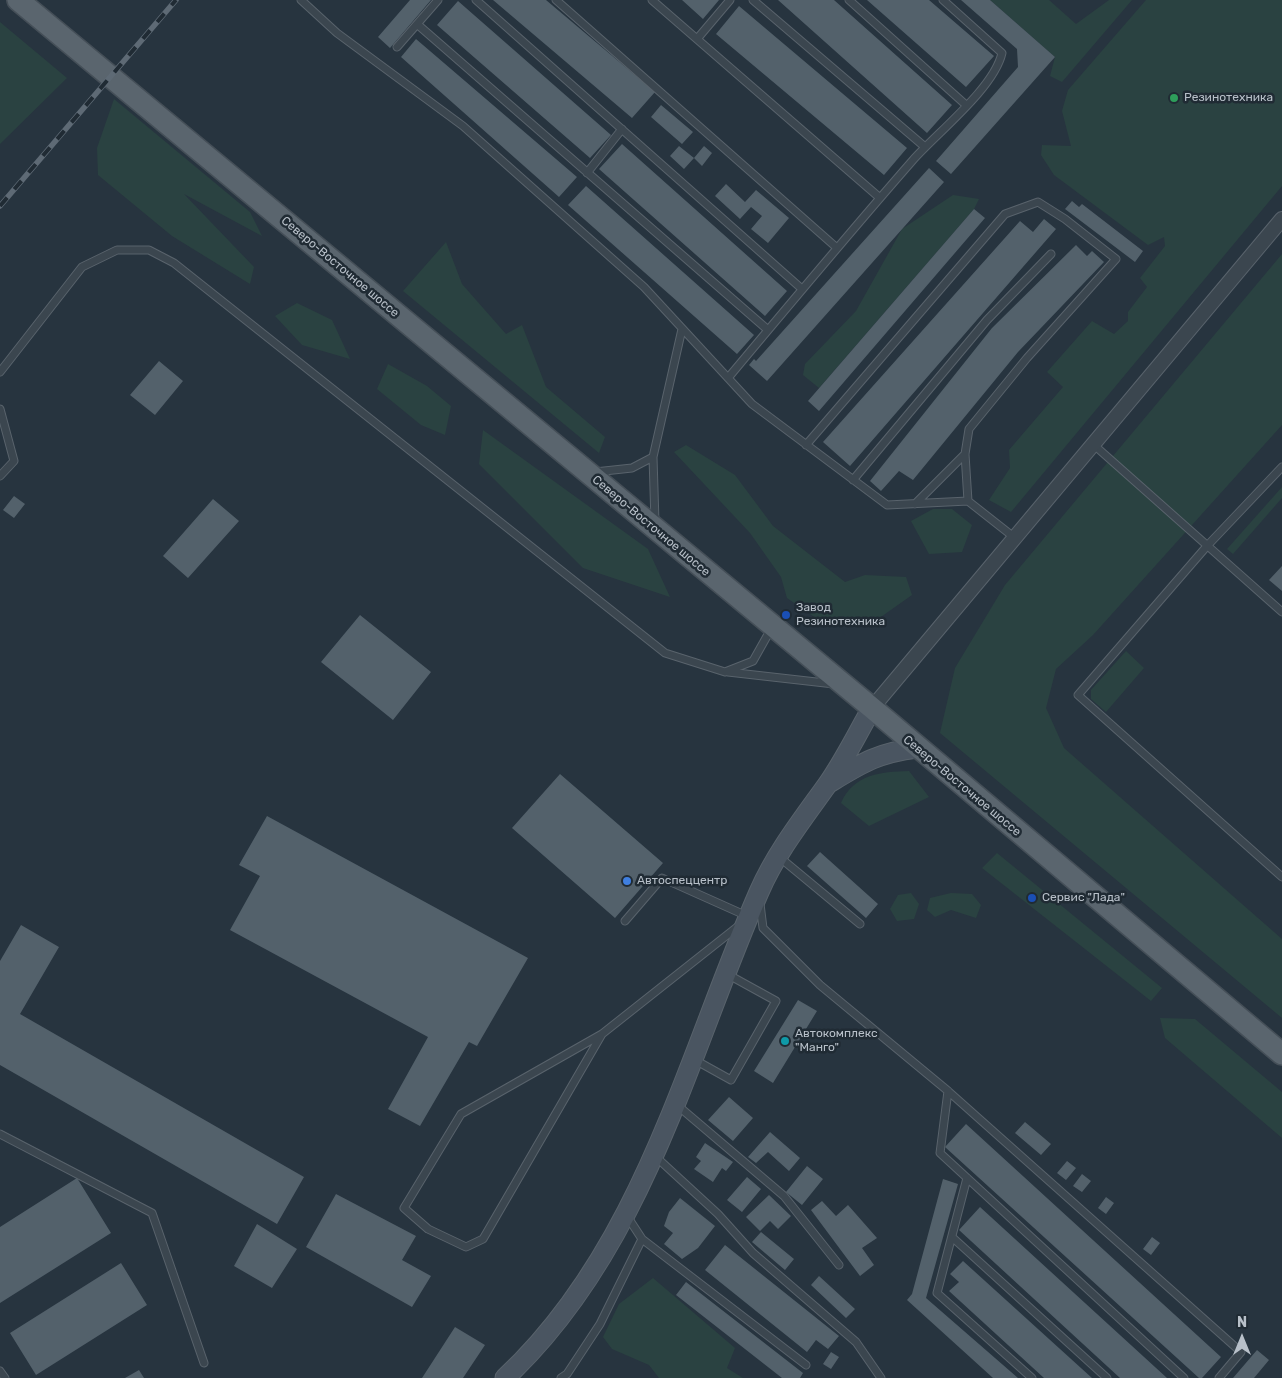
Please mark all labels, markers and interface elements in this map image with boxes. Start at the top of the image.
place label: Резинотехника [1184,91,1273,105]
marker: Резинотехника [1168,92,1180,104]
street label: Северо-Восточное шоссе [278,214,402,320]
street label: Северо-Восточное шоссе [589,473,713,579]
place label: Завод Резинотехника [796,601,885,629]
marker: Завод Резинотехника [780,609,792,621]
street label: Северо-Восточное шоссе [900,733,1024,839]
place label: Автоспеццентр [637,874,727,888]
marker: Автоспеццентр [621,875,633,887]
place label: Сервис "Лада" [1042,891,1125,905]
marker: Сервис "Лада" [1026,892,1038,904]
place label: Автокомплекс "Манго" [795,1027,878,1055]
marker: Автокомплекс "Манго" [779,1035,791,1047]
north arrow [1217,1313,1267,1363]
text: N [1237,1314,1247,1331]

